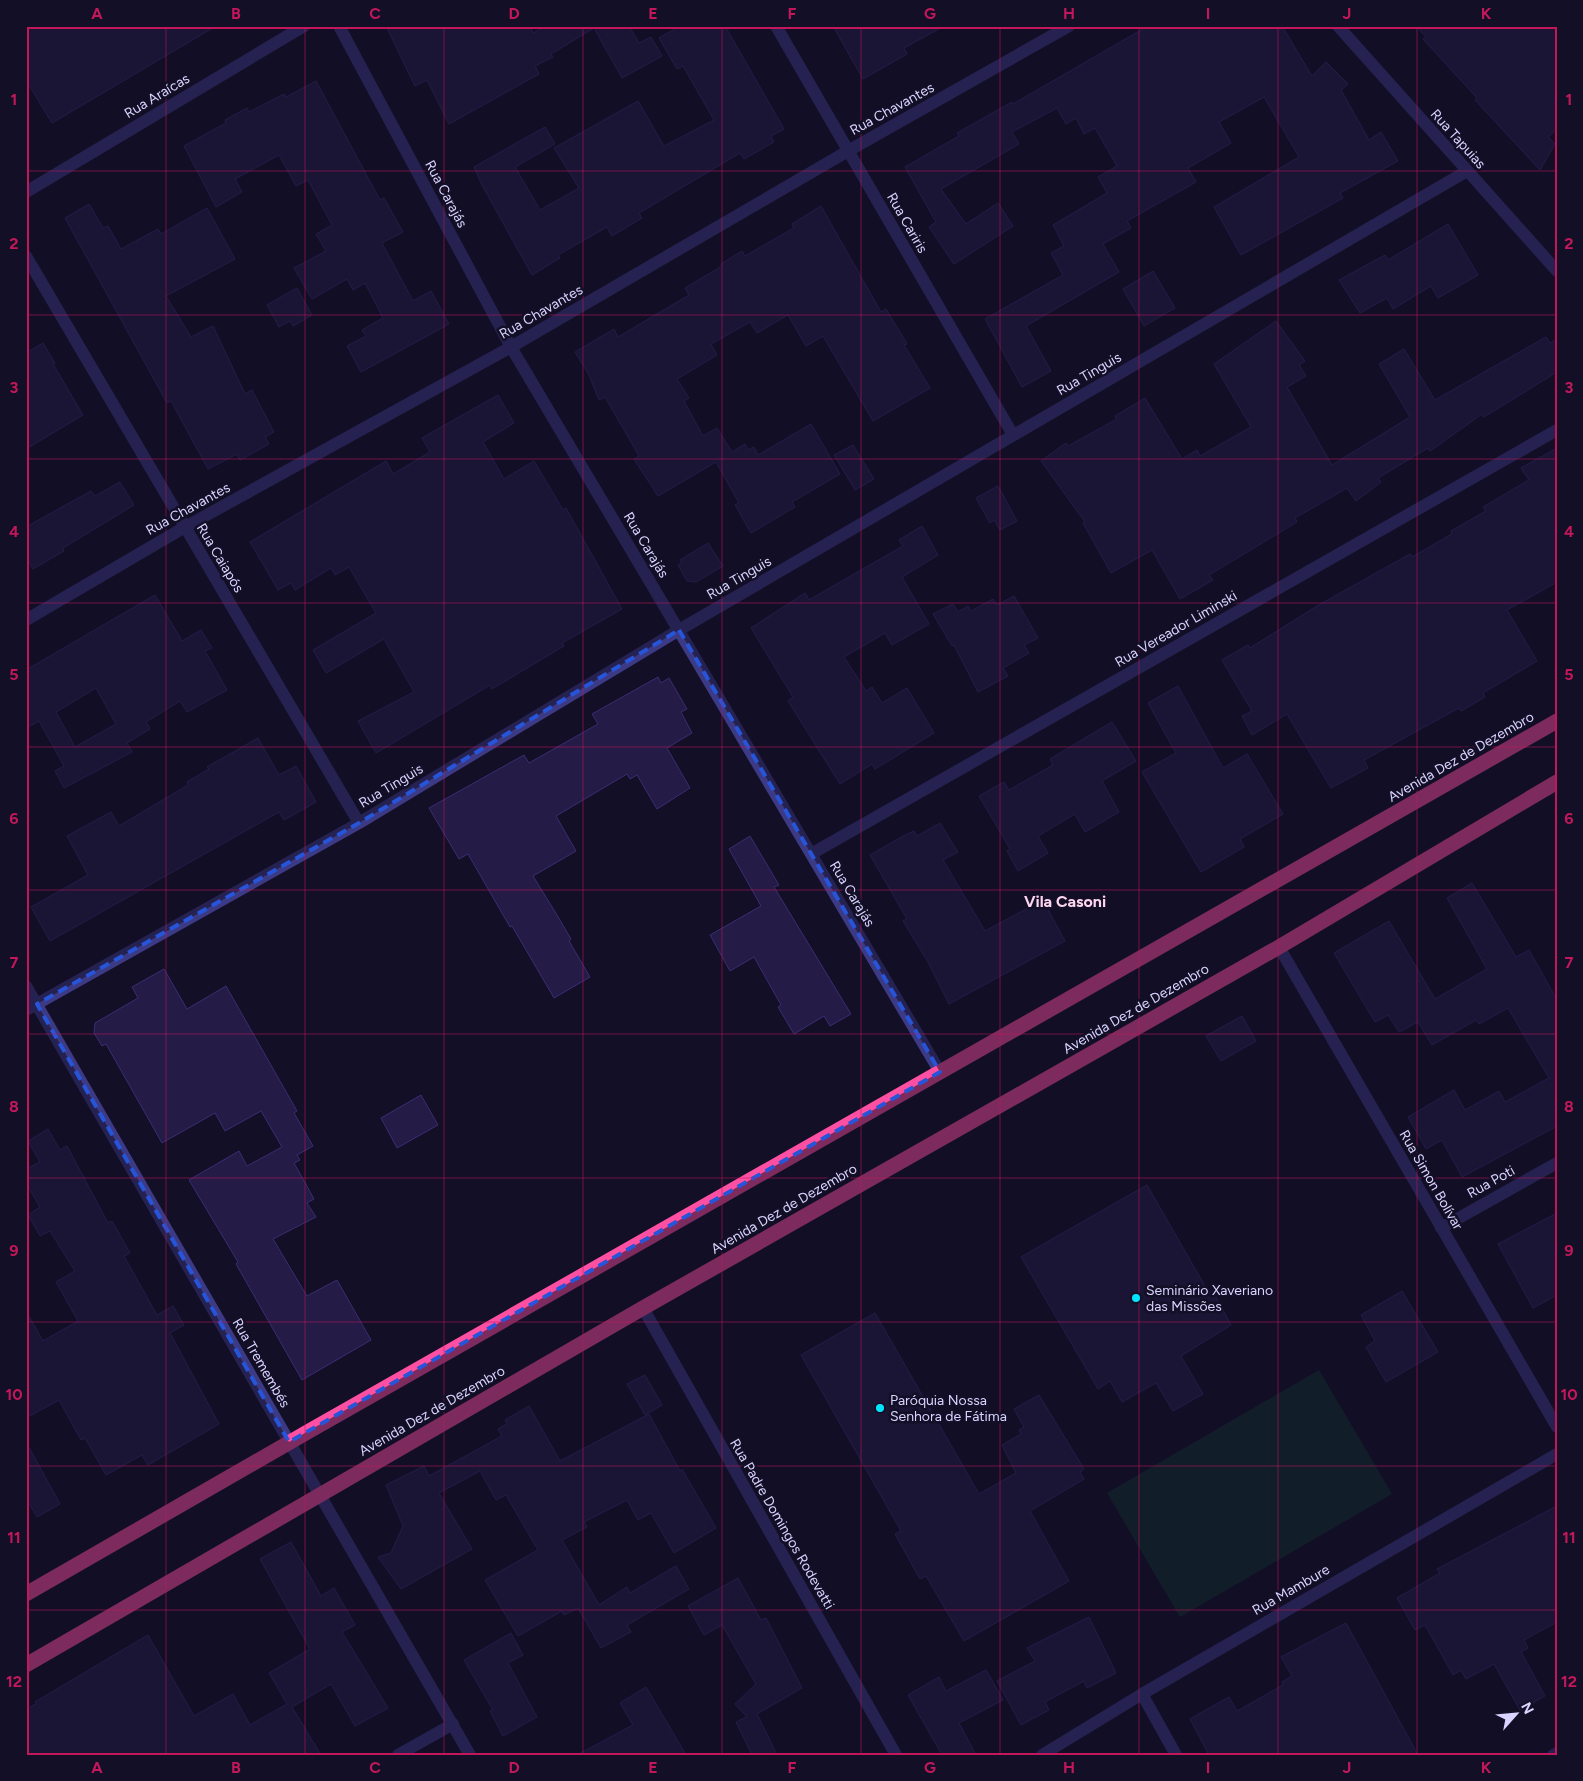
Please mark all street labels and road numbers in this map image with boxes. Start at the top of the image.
street label: Rua Araícas [121,70,193,122]
street label: Rua Chavantes [847,79,937,139]
street label: Rua Tapuias [1427,106,1489,172]
street label: Rua Carajás [421,157,471,231]
street label: Rua Cariris [883,190,931,256]
street label: Rua Chavantes [496,281,586,343]
street label: Rua Tinguis [1054,349,1124,399]
street label: Rua Chavantes [143,479,233,539]
street label: Rua Carajás [620,509,672,581]
street label: Rua Caiapós [193,520,247,596]
street label: Rua Tinguis [704,553,774,603]
street label: Rua Vereador Liminski [1112,587,1240,671]
street label: Avenida Dez de Dezembro [1385,708,1537,806]
street label: Rua Tinguis [356,760,426,812]
street label: Rua Carajás [826,858,878,930]
street label: Avenida Dez de Dezembro [1060,960,1212,1058]
street label: Rua Simon Bolívar [1396,1127,1467,1233]
street label: Avenida Dez de Dezembro [708,1160,860,1258]
street label: Rua Poti [1464,1162,1518,1202]
street label: Rua Tremembés [229,1315,293,1411]
street label: Avenida Dez de Dezembro [356,1362,508,1460]
street label: Rua Padre Domingos Rodevatti [726,1436,838,1612]
street label: Rua Mambure [1249,1561,1333,1619]

